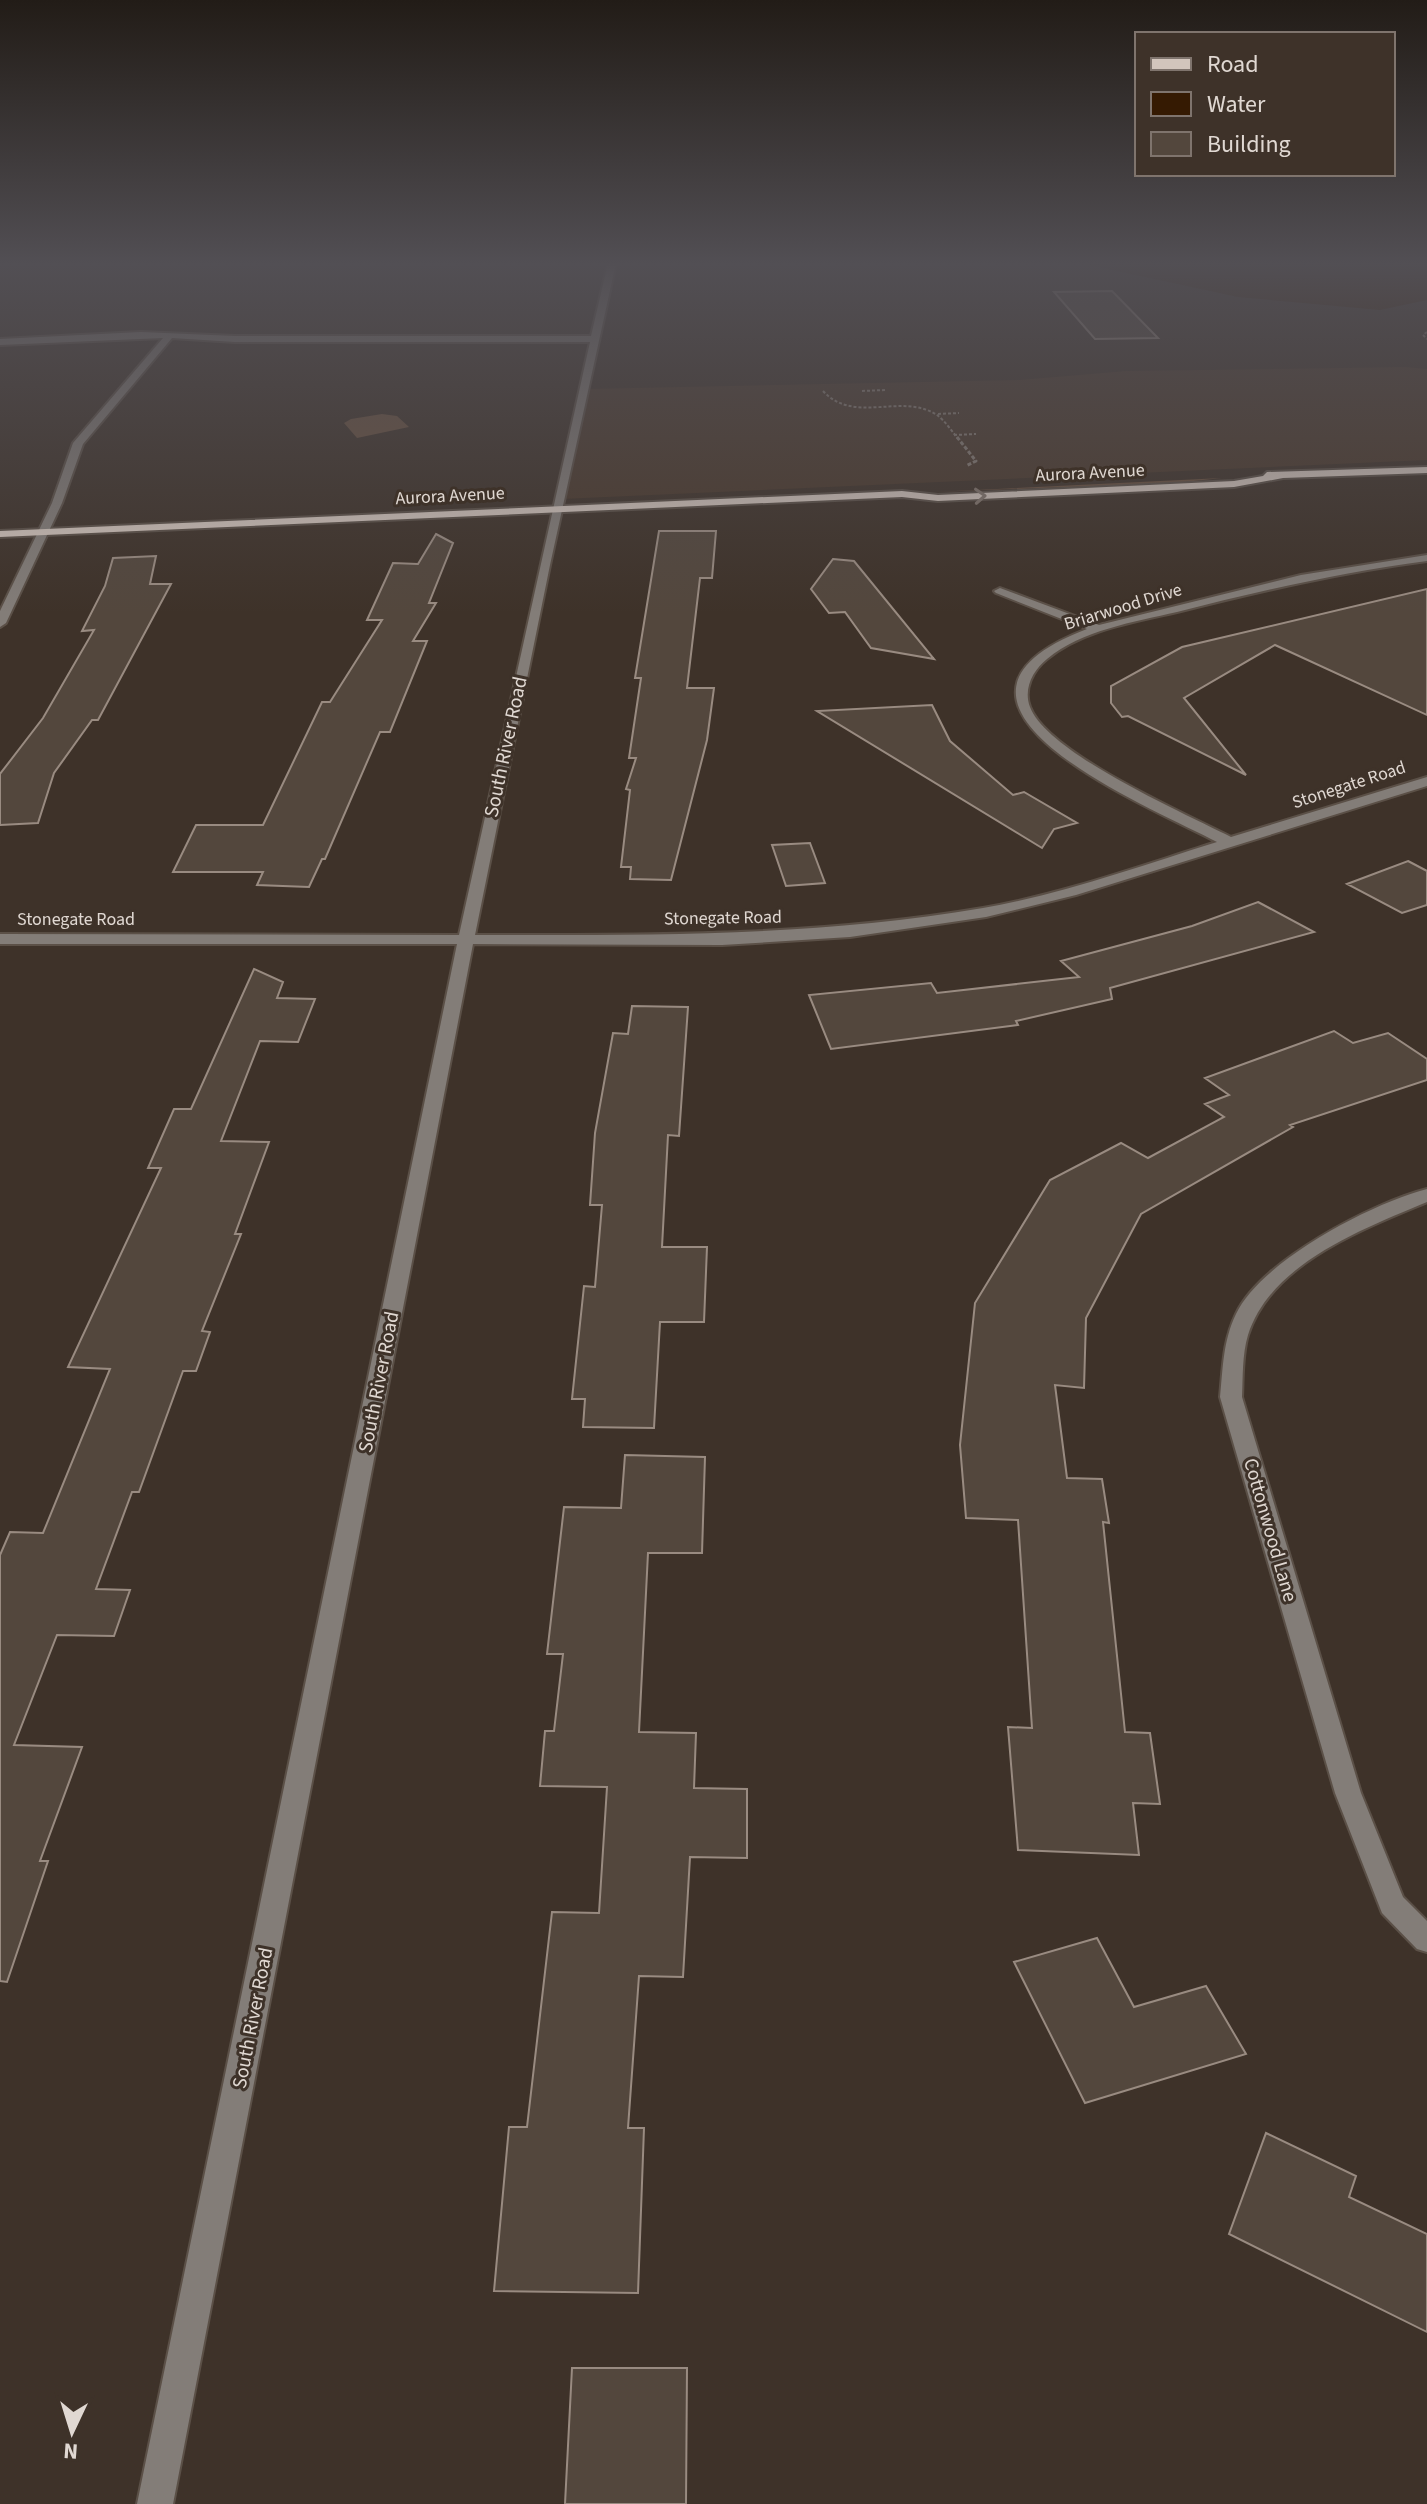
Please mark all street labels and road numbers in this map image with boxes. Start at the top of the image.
street label: Aurora Avenue [1035,458,1145,488]
street label: Aurora Avenue [395,481,505,511]
street label: Briarwood Drive [1061,577,1185,637]
street label: South River Road [477,674,535,820]
street label: Stonegate Road [1289,755,1409,815]
street label: Stonegate Road [664,904,782,932]
street label: Stonegate Road [17,907,135,932]
street label: South River Road [352,1309,406,1455]
street label: Cottonwood Lane [1236,1455,1304,1605]
street label: South River Road [226,1945,280,2091]

